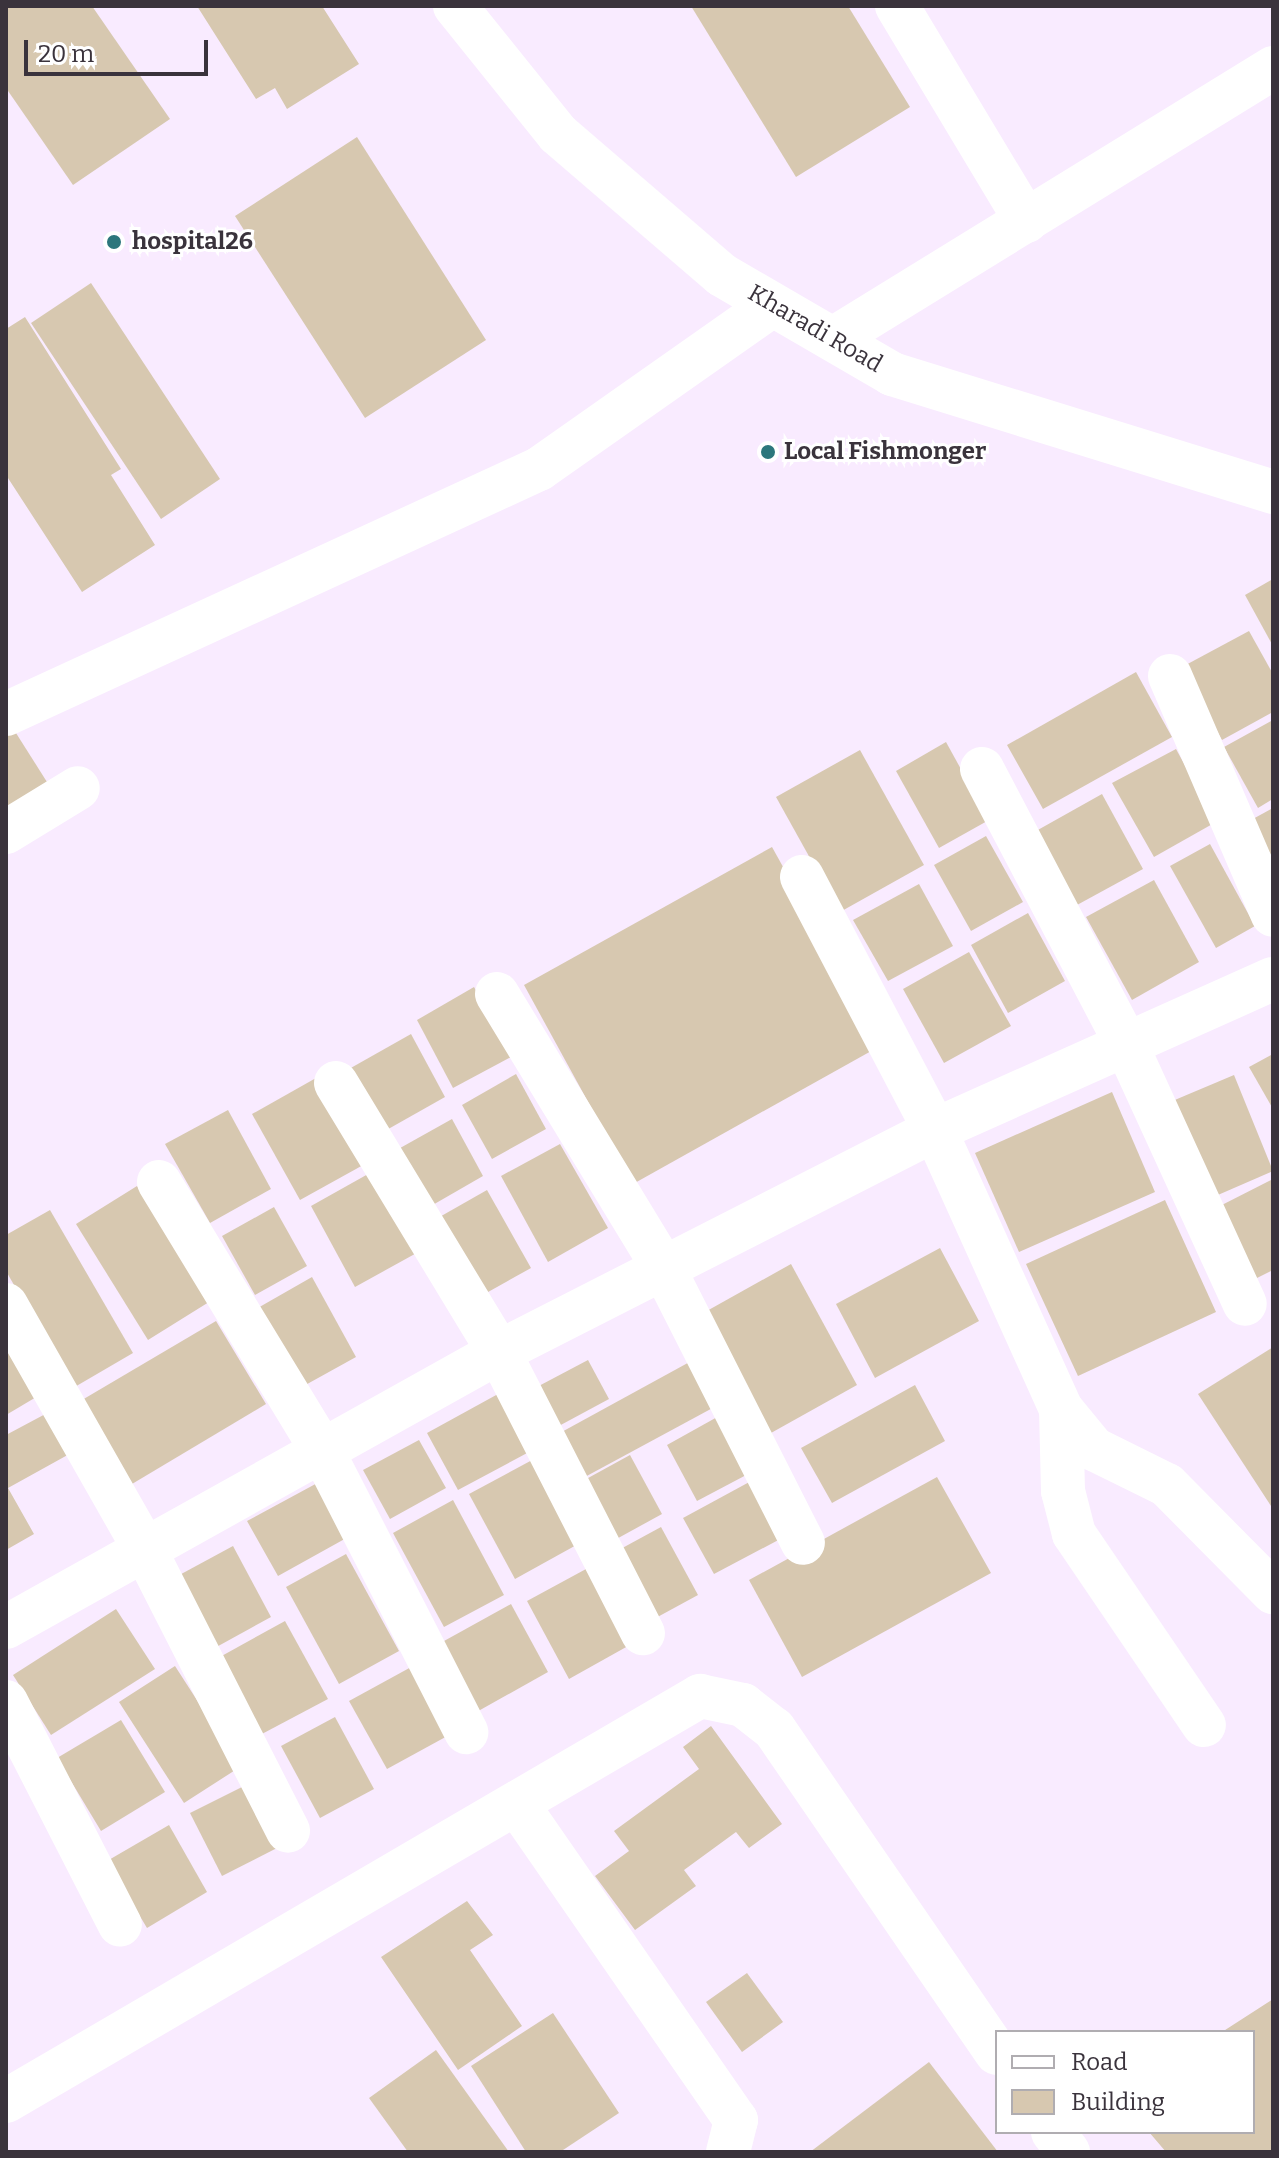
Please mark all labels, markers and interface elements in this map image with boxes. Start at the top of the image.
scale bar [28,24,212,74]
text: 20 m [38,40,94,68]
place label: hospital26 [132,228,253,256]
marker: hospital26 [103,231,125,253]
street label: Kharadi Road [743,279,887,379]
place label: Local Fishmonger [784,438,986,466]
marker: Local Fishmonger [759,443,777,461]
legend [995,2030,1255,2134]
text: Road [1071,2048,1127,2076]
text: Building [1071,2088,1165,2116]

